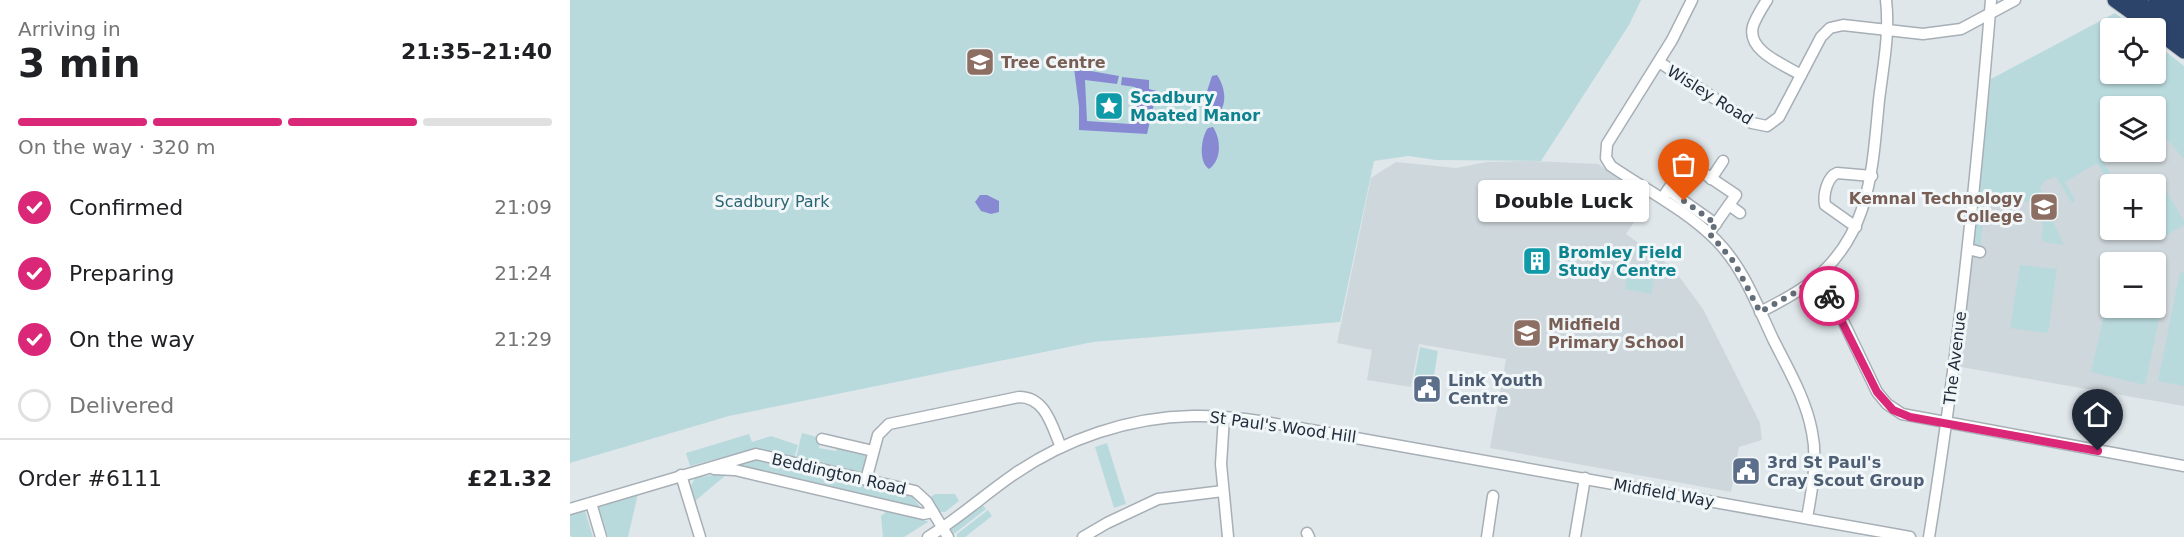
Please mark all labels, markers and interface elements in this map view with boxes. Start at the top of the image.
text: Arriving in [18,17,121,41]
map controls [2100,18,2166,318]
button: locate [2100,18,2166,84]
text: 21:35–21:40 [401,39,552,64]
text: 3 min [18,41,140,86]
school or university icon: Tree Centre [964,46,996,78]
place label: Tree Centre [1001,53,1106,72]
street label: Wisley Road [1664,61,1756,129]
place label: Scadbury Moated Manor [1130,88,1260,125]
place icon: Scadbury Moated Manor [1093,90,1125,122]
button: layers [2100,96,2166,162]
text: On the way · 320 m [18,135,216,159]
pin [1658,139,1709,201]
icon: bag [1667,148,1700,181]
button: + [2100,174,2166,240]
callout: Double Luck [1477,180,1648,222]
text: Double Luck [1494,189,1633,213]
place label: Kemnal Technology College [1849,189,2024,226]
icon: check [18,191,51,224]
school or university icon: Kemnal Technology College [2028,191,2060,223]
park label: Scadbury Park [715,192,830,211]
text: Confirmed [69,195,183,220]
text: 21:09 [494,195,552,219]
place label: Bromley Field Study Centre [1558,243,1682,280]
building icon: Bromley Field Study Centre [1521,245,1553,277]
button: − [2100,252,2166,318]
icon: check [18,257,51,290]
text: Preparing [69,261,175,286]
text: 21:24 [494,261,552,285]
courier [1799,266,1859,326]
icon: bike [1813,280,1846,313]
street label: The Avenue [1940,310,1970,407]
place label: Midfield Primary School [1548,315,1684,352]
school or university icon: Midfield Primary School [1511,317,1543,349]
icon: check [18,323,51,356]
text: On the way [69,327,195,352]
text: 21:29 [494,327,552,351]
place label: Link Youth Centre [1448,371,1543,408]
public building icon: Link Youth Centre [1411,373,1443,405]
pin [2072,389,2123,451]
text: Delivered [69,393,174,418]
icon: home [2081,398,2114,431]
street label: St Paul's Wood Hill [1209,407,1357,447]
street label: Beddington Road [770,449,908,499]
place label: 3rd St Paul's Cray Scout Group [1767,453,1924,490]
public building icon: 3rd St Paul's Cray Scout Group [1730,455,1762,487]
text: Order #6111 [18,466,162,491]
text: £21.32 [467,466,552,491]
street label: Midfield Way [1612,475,1716,511]

